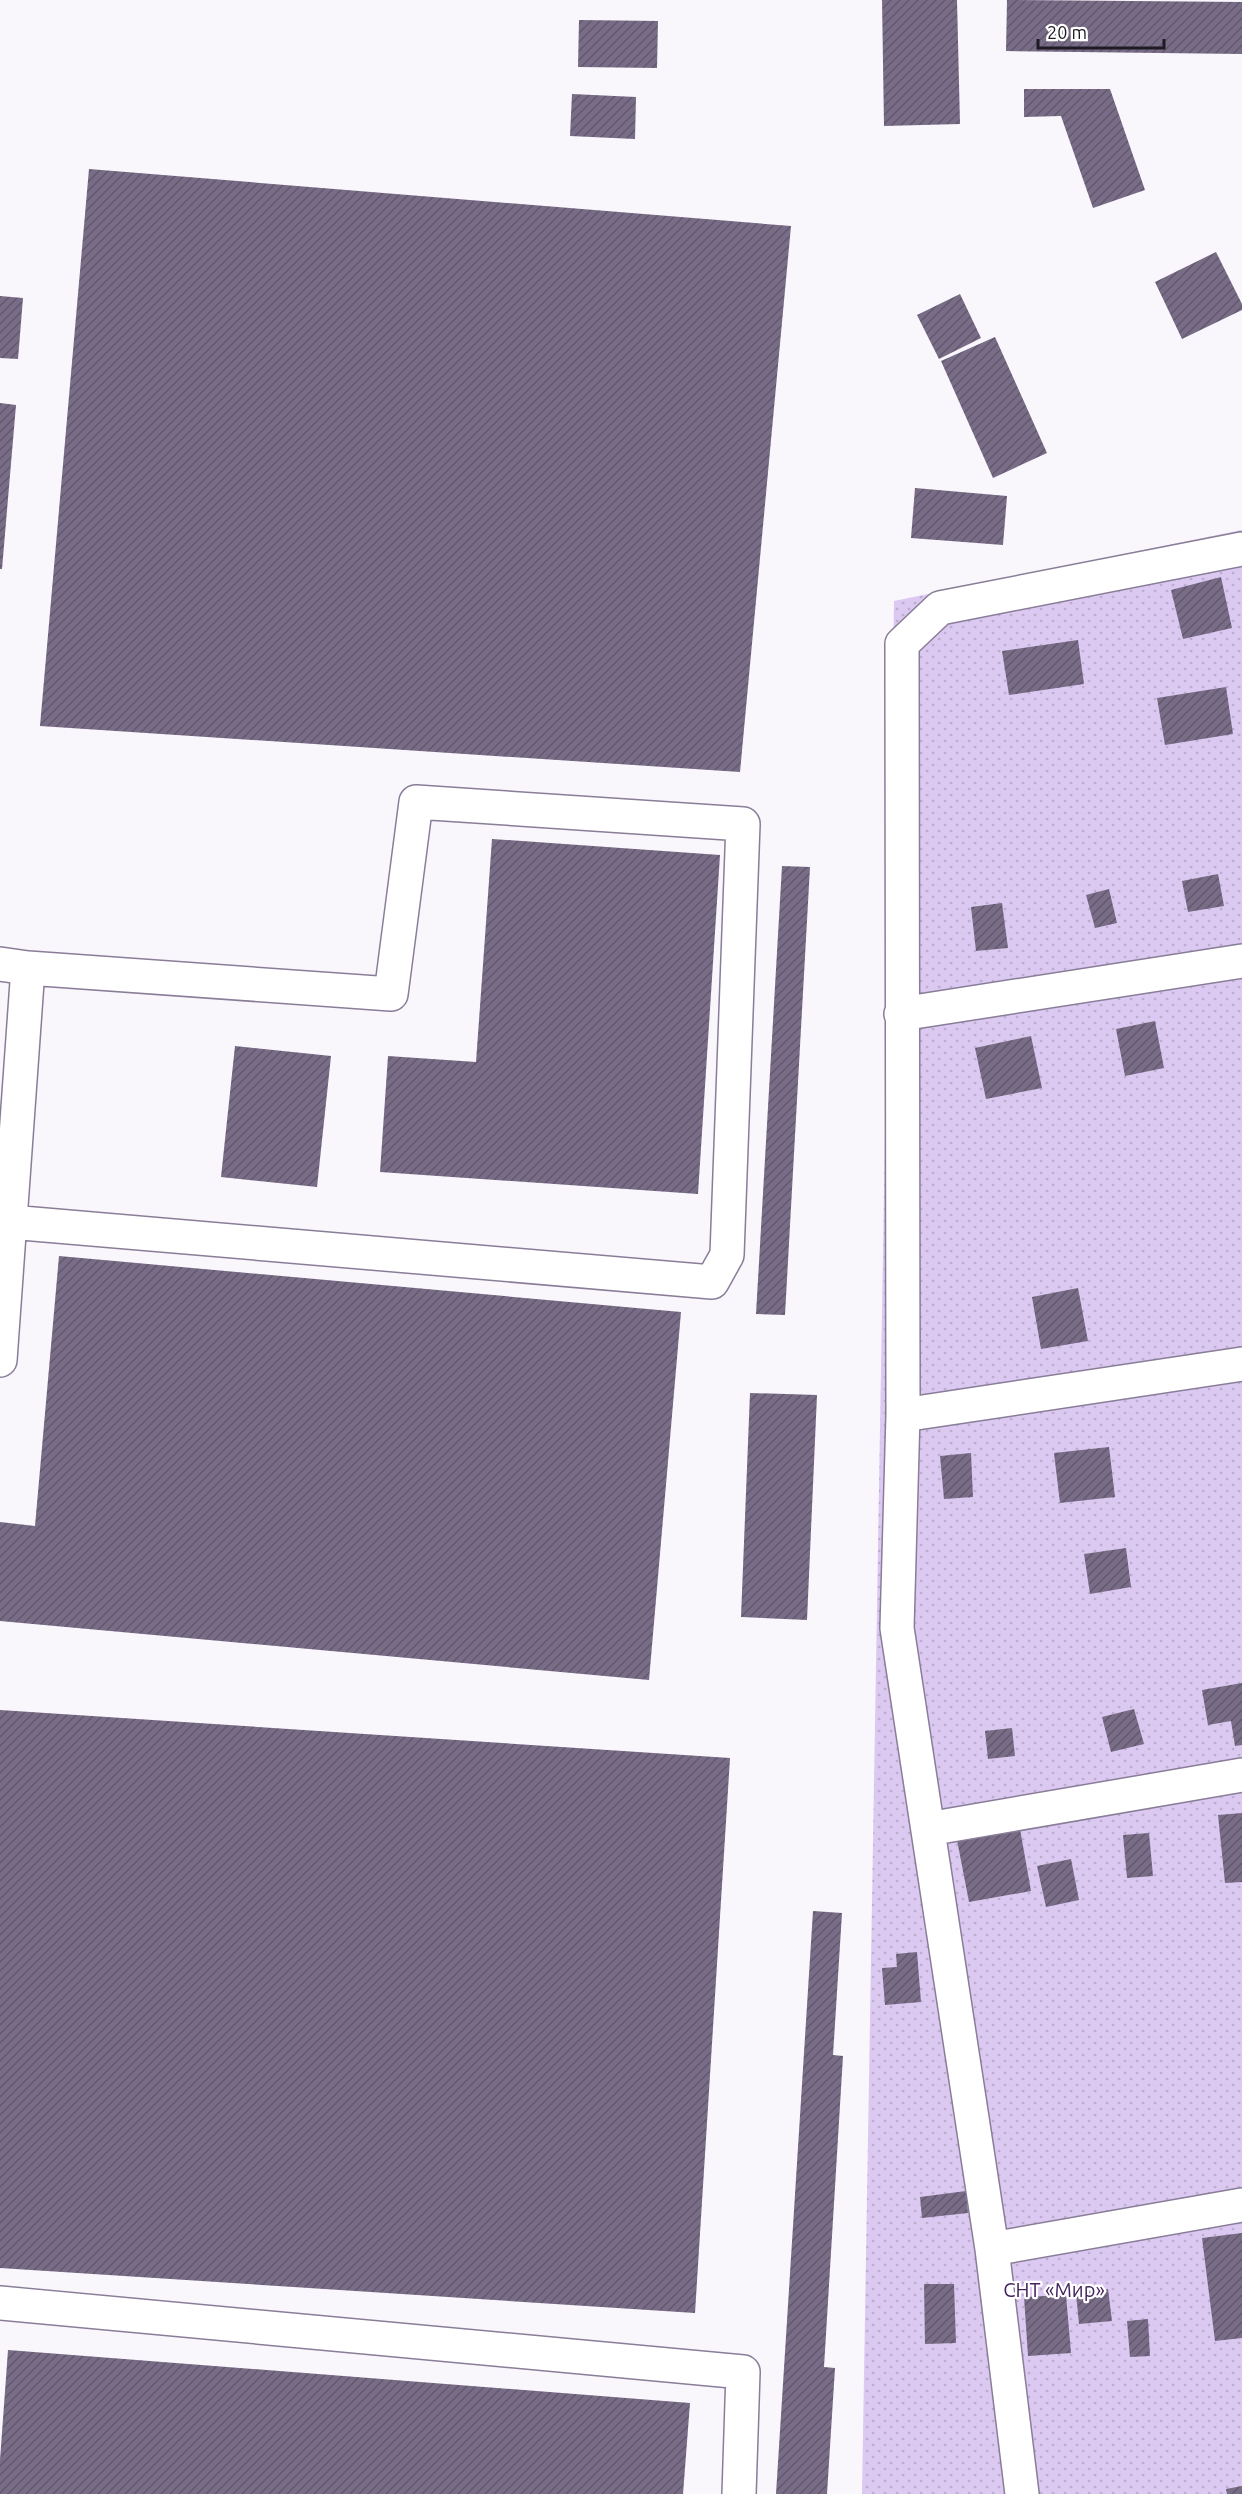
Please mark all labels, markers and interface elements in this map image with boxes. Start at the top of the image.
scale bar [1038,12,1164,50]
text: 20 m [1047,22,1087,42]
park label: СНТ «Мир» [1003,2278,1105,2301]

